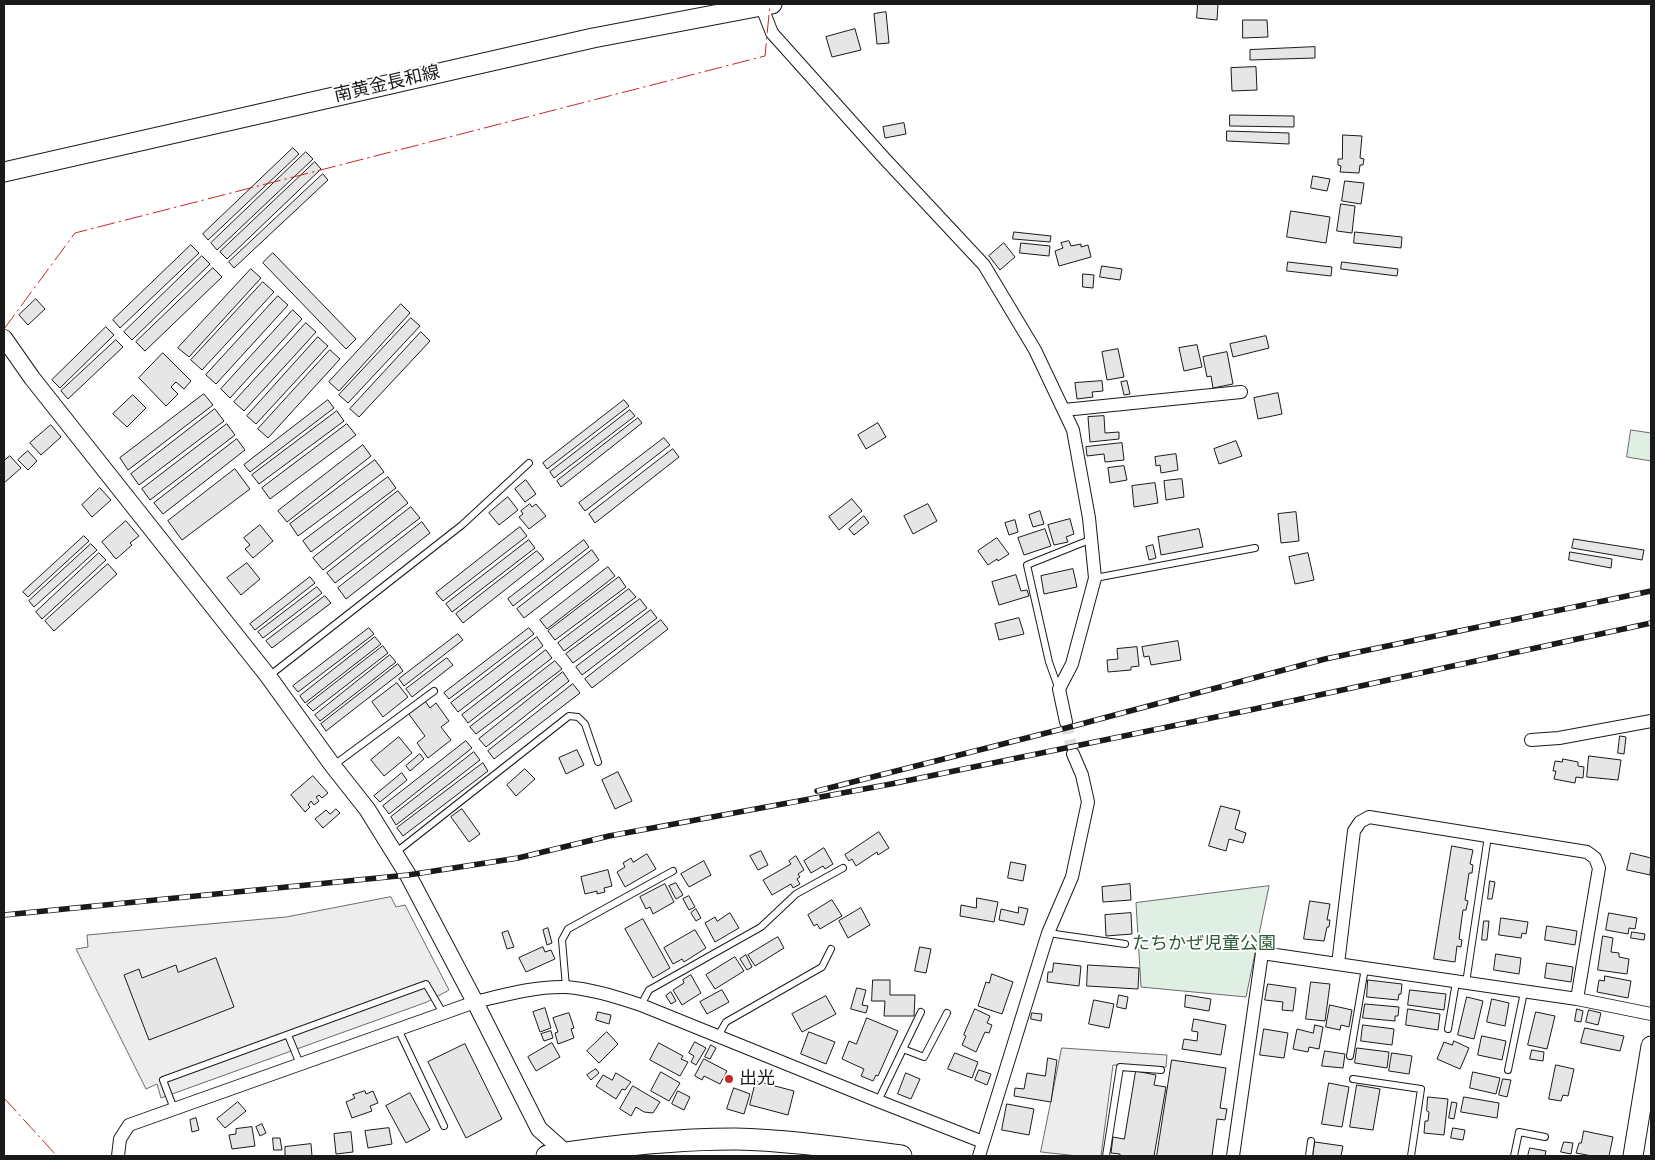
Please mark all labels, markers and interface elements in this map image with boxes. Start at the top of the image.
street label: 南黄金長和線 [332,61,442,107]
park label: たちかぜ児童公園 [1132,933,1276,955]
place label: 出光 [739,1068,775,1090]
marker: 出光 [723,1073,735,1085]

